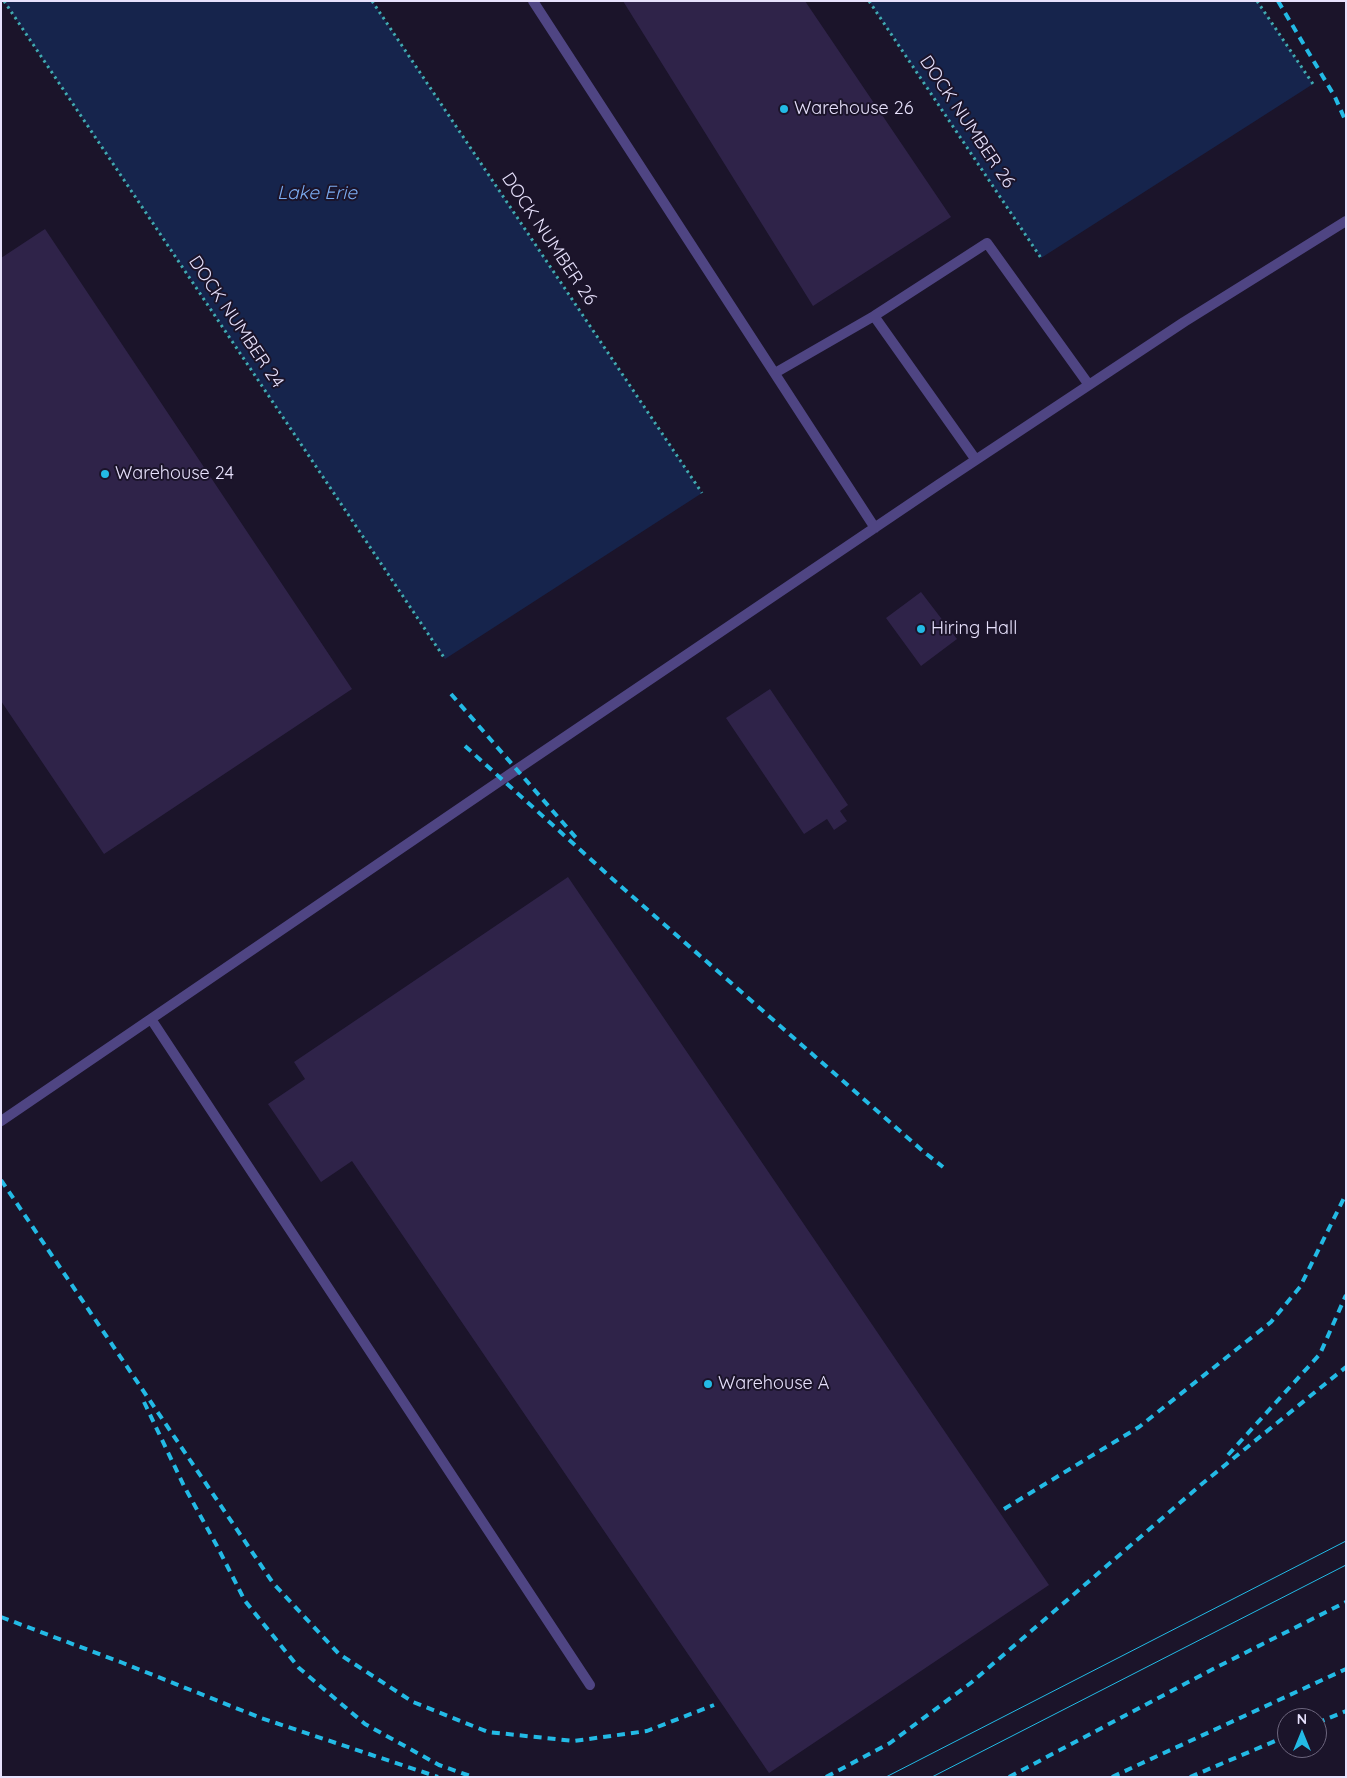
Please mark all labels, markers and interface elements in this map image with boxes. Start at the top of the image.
street label: DOCK NUMBER 26 [915,52,1019,192]
place label: Warehouse 26 [794,98,913,120]
marker: Warehouse 26 [778,103,790,115]
street label: DOCK NUMBER 26 [497,169,601,309]
water label: Lake Erie [277,182,357,204]
street label: DOCK NUMBER 24 [184,252,288,392]
place label: Warehouse 24 [115,463,234,485]
marker: Warehouse 24 [99,468,111,480]
place label: Hiring Hall [931,618,1017,640]
marker: Hiring Hall [915,623,927,635]
place label: Warehouse A [718,1373,829,1395]
marker: Warehouse A [702,1378,714,1390]
north arrow [1277,1708,1327,1758]
text: N [1297,1710,1307,1728]

